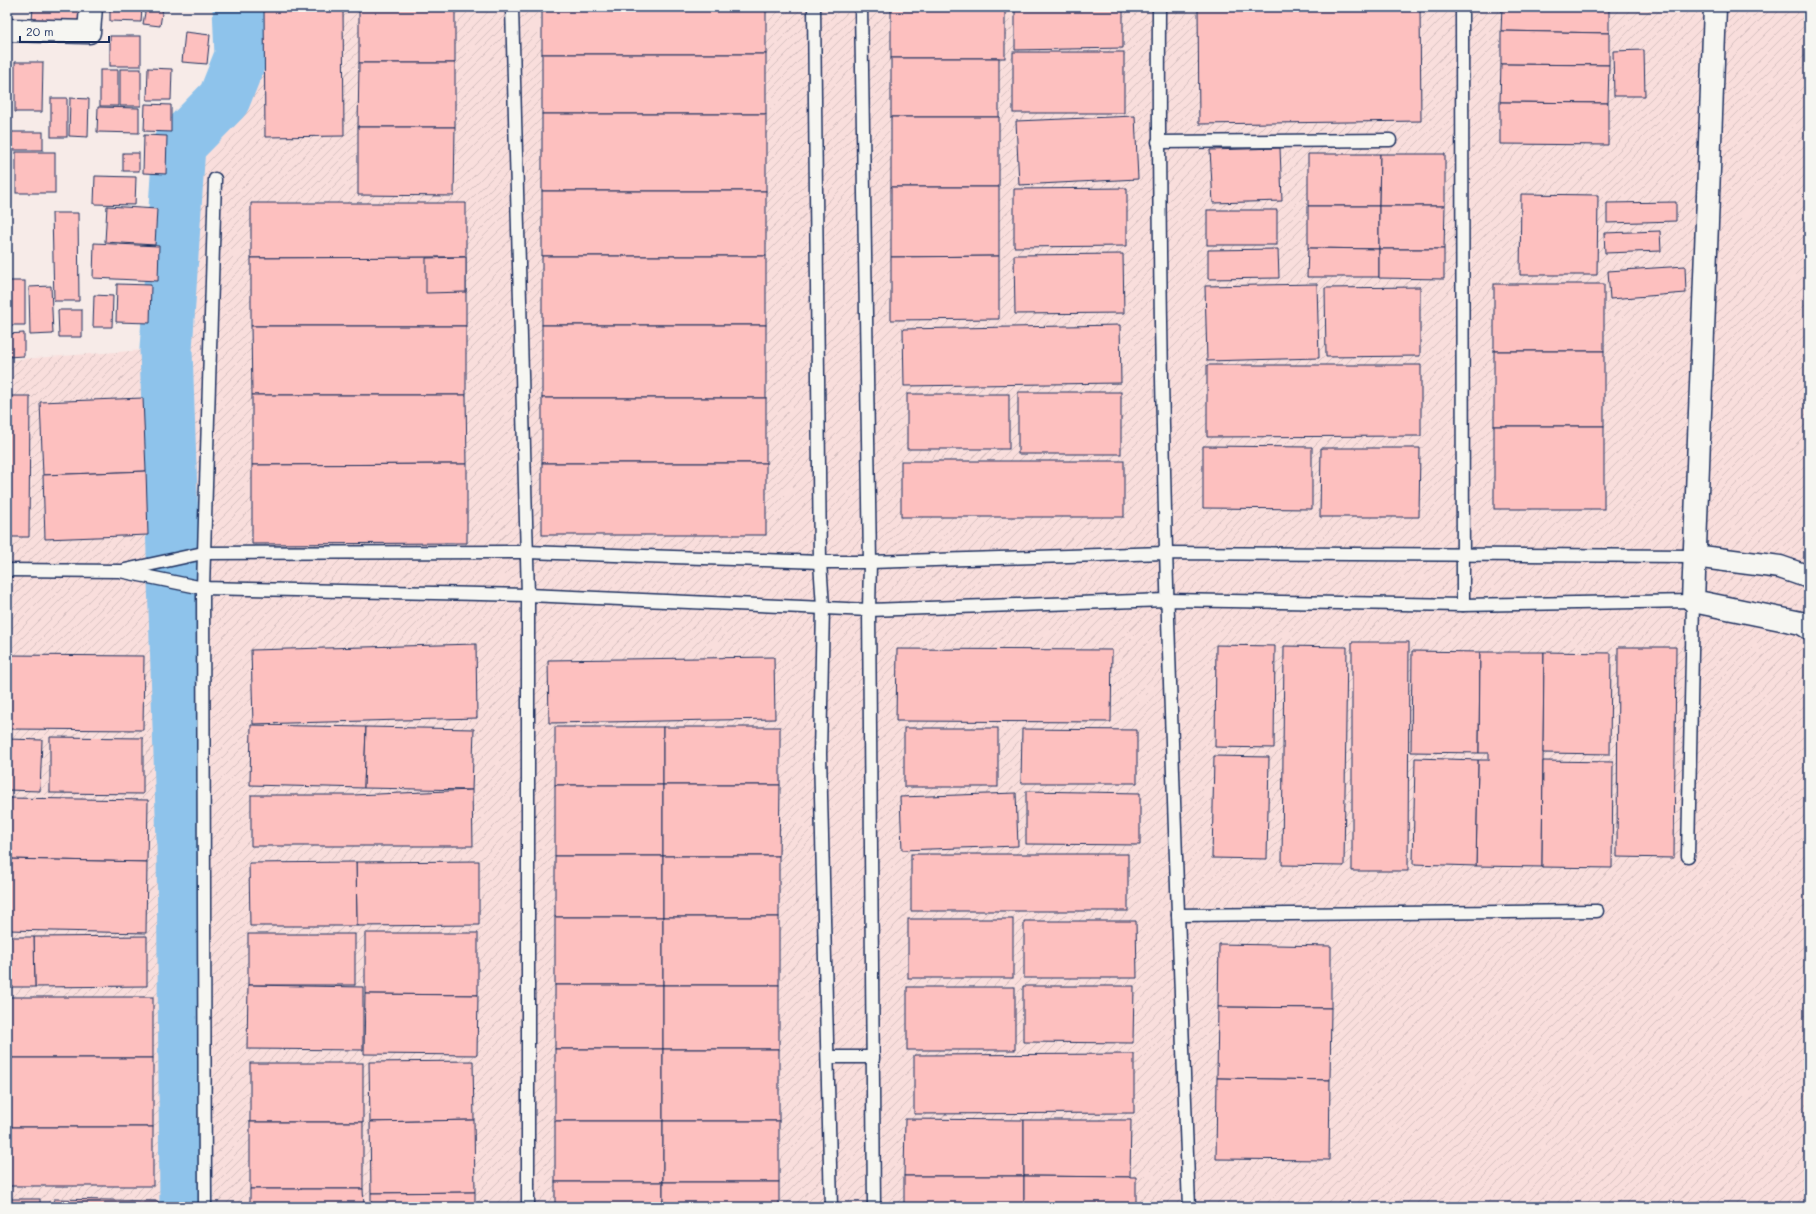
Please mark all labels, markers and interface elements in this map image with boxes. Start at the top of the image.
scale bar [20,18,109,44]
text: 20 m [26,23,54,39]

